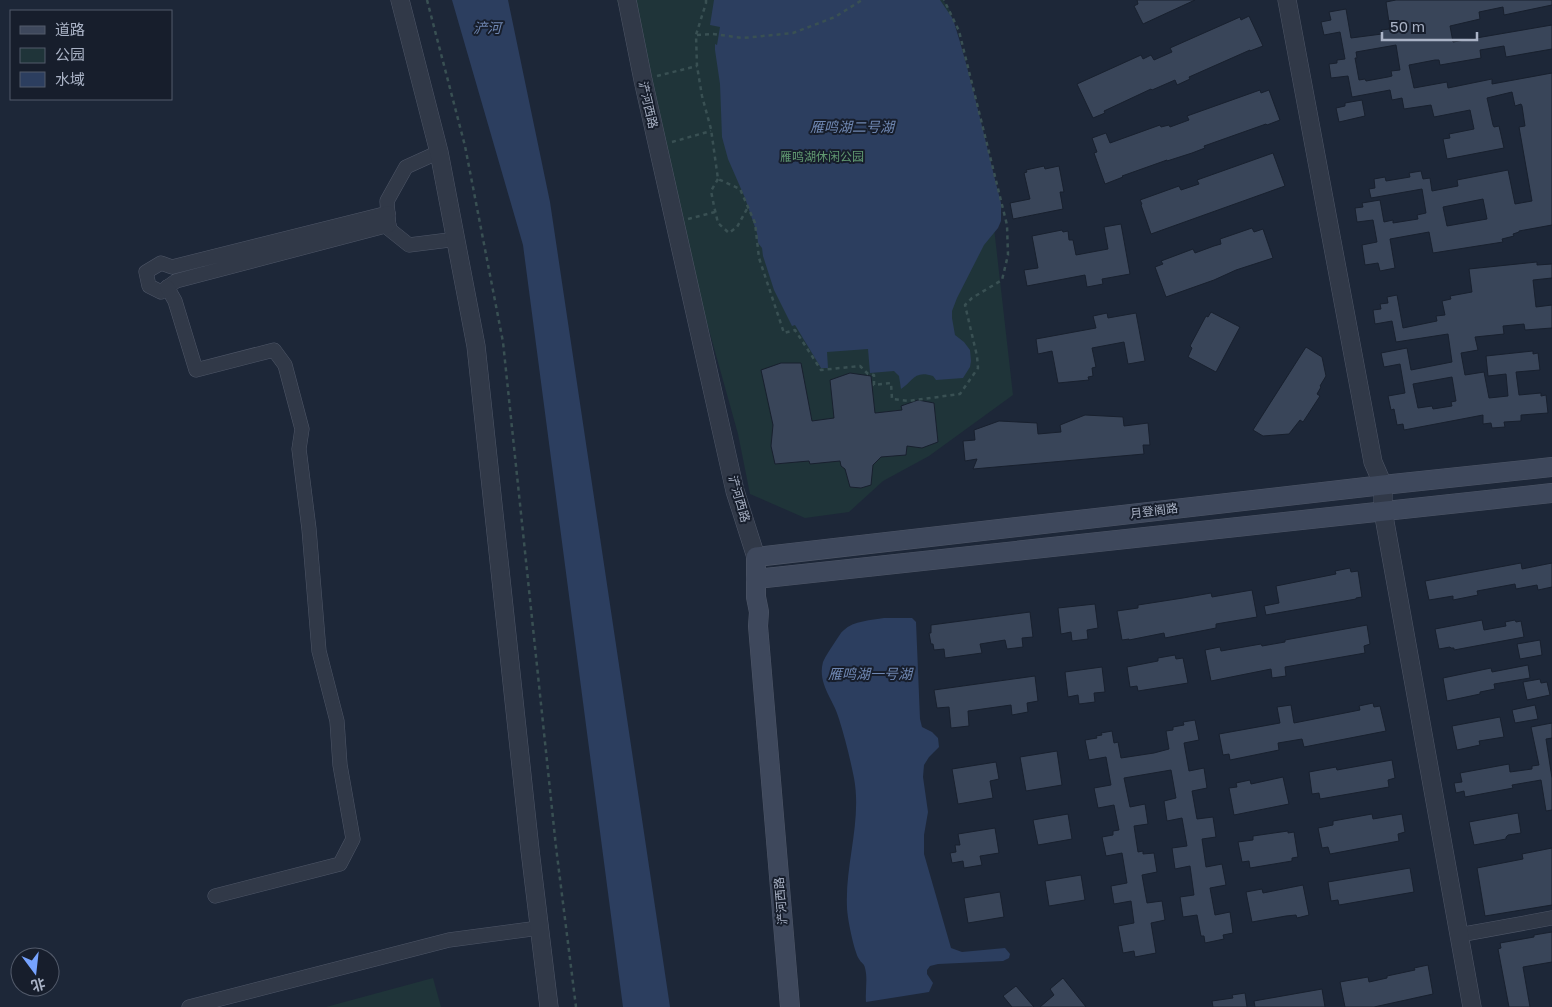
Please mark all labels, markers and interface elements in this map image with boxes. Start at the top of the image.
legend [10,10,172,100]
scale bar [1382,10,1477,42]
text: 50 m [1390,17,1425,35]
water label: 浐河 [473,19,504,36]
text: 道路 [55,20,85,38]
text: 公园 [55,45,85,63]
text: 水域 [55,70,85,88]
street label: 浐河西路 [636,80,661,130]
water label: 雁鸣湖二号湖 [810,118,896,135]
park label: 雁鸣湖休闲公园 [780,149,864,164]
street label: 浐河西路 [726,474,753,524]
street label: 月登阁路 [1129,500,1179,521]
water label: 雁鸣湖一号湖 [828,665,914,682]
street label: 浐河西路 [771,876,790,926]
north arrow [10,947,60,997]
text: 北 [30,975,47,995]

